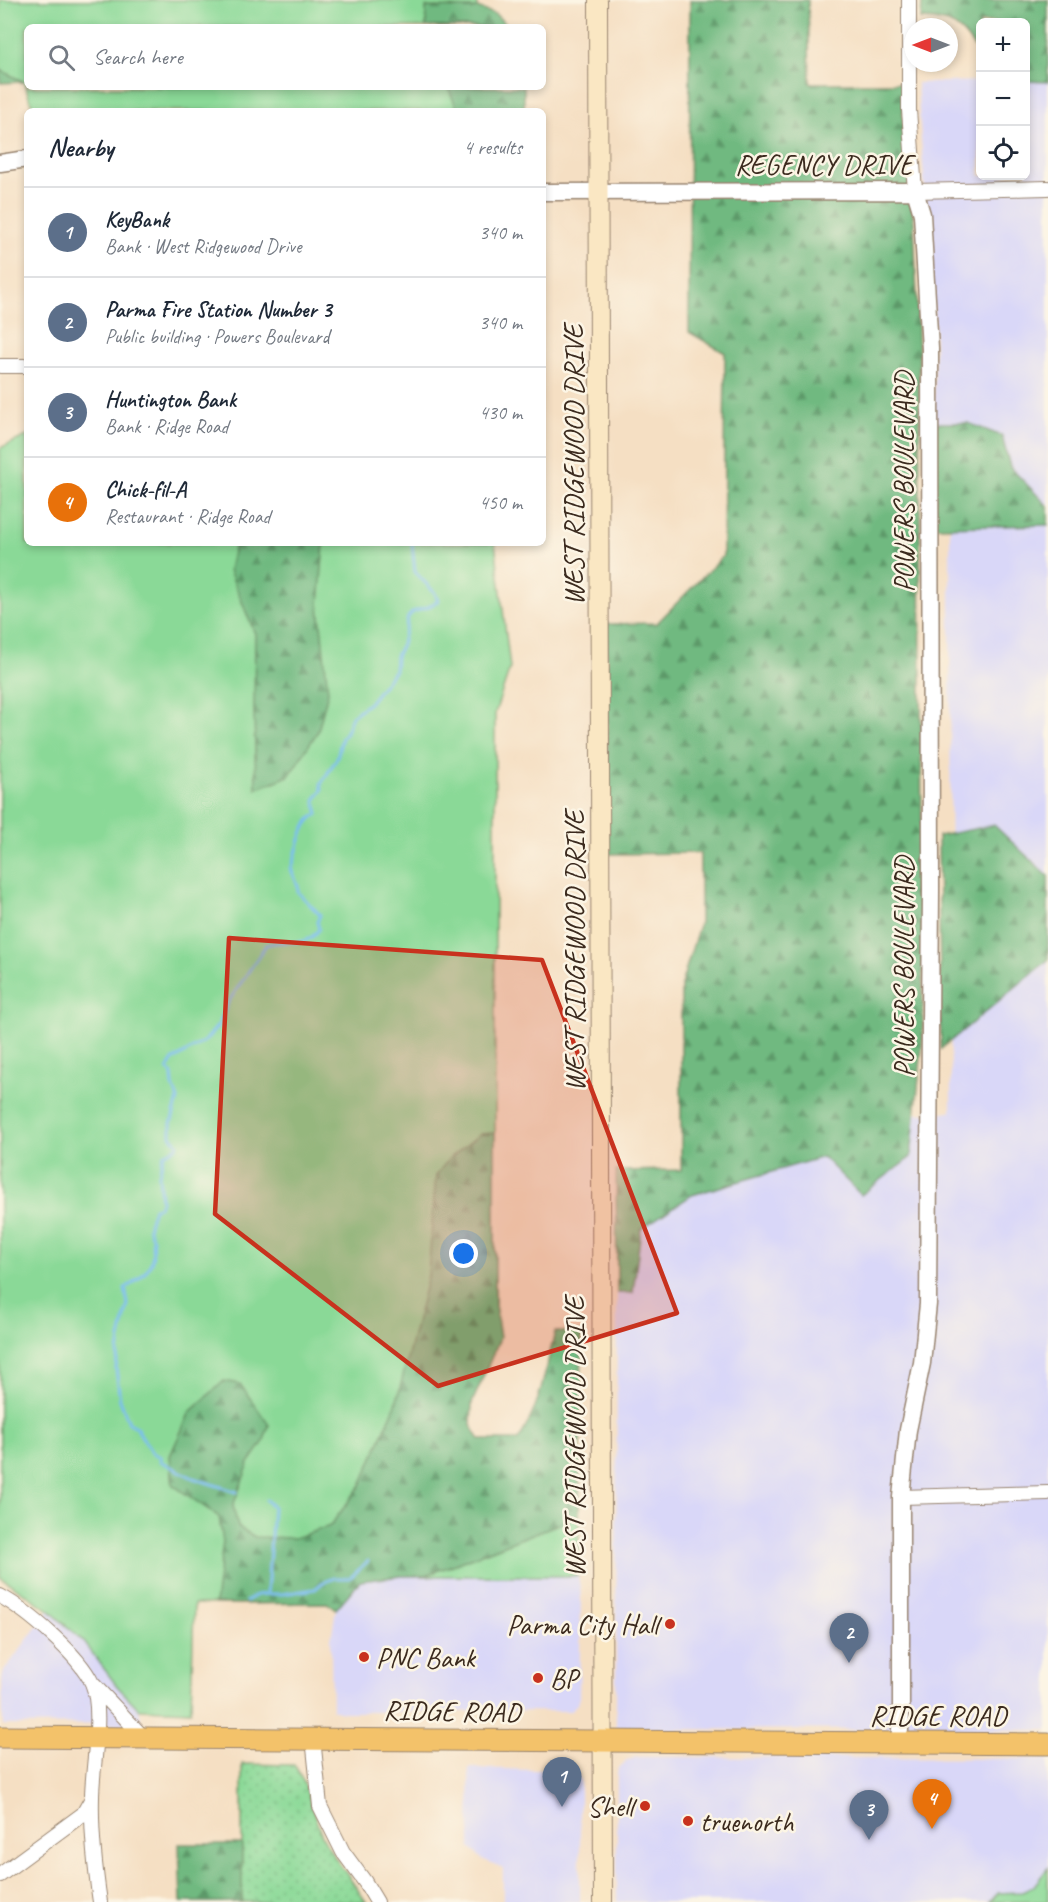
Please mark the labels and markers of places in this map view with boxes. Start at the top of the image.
place label: Parma City Hall [507,1607,663,1642]
pin: 2 [830,1614,868,1663]
marker: Parma City Hall [663,1617,677,1631]
place label: PNC Bank [376,1640,477,1675]
marker: PNC Bank [357,1650,371,1664]
place label: BP [550,1661,581,1696]
marker: BP [531,1671,545,1685]
pin: 1 [542,1758,582,1807]
pin: 4 [912,1780,952,1829]
place label: Shell [587,1789,638,1824]
pin: 3 [850,1790,888,1840]
marker: Shell [638,1799,652,1813]
place label: truenorth [700,1804,794,1839]
marker: truenorth [681,1814,695,1828]

